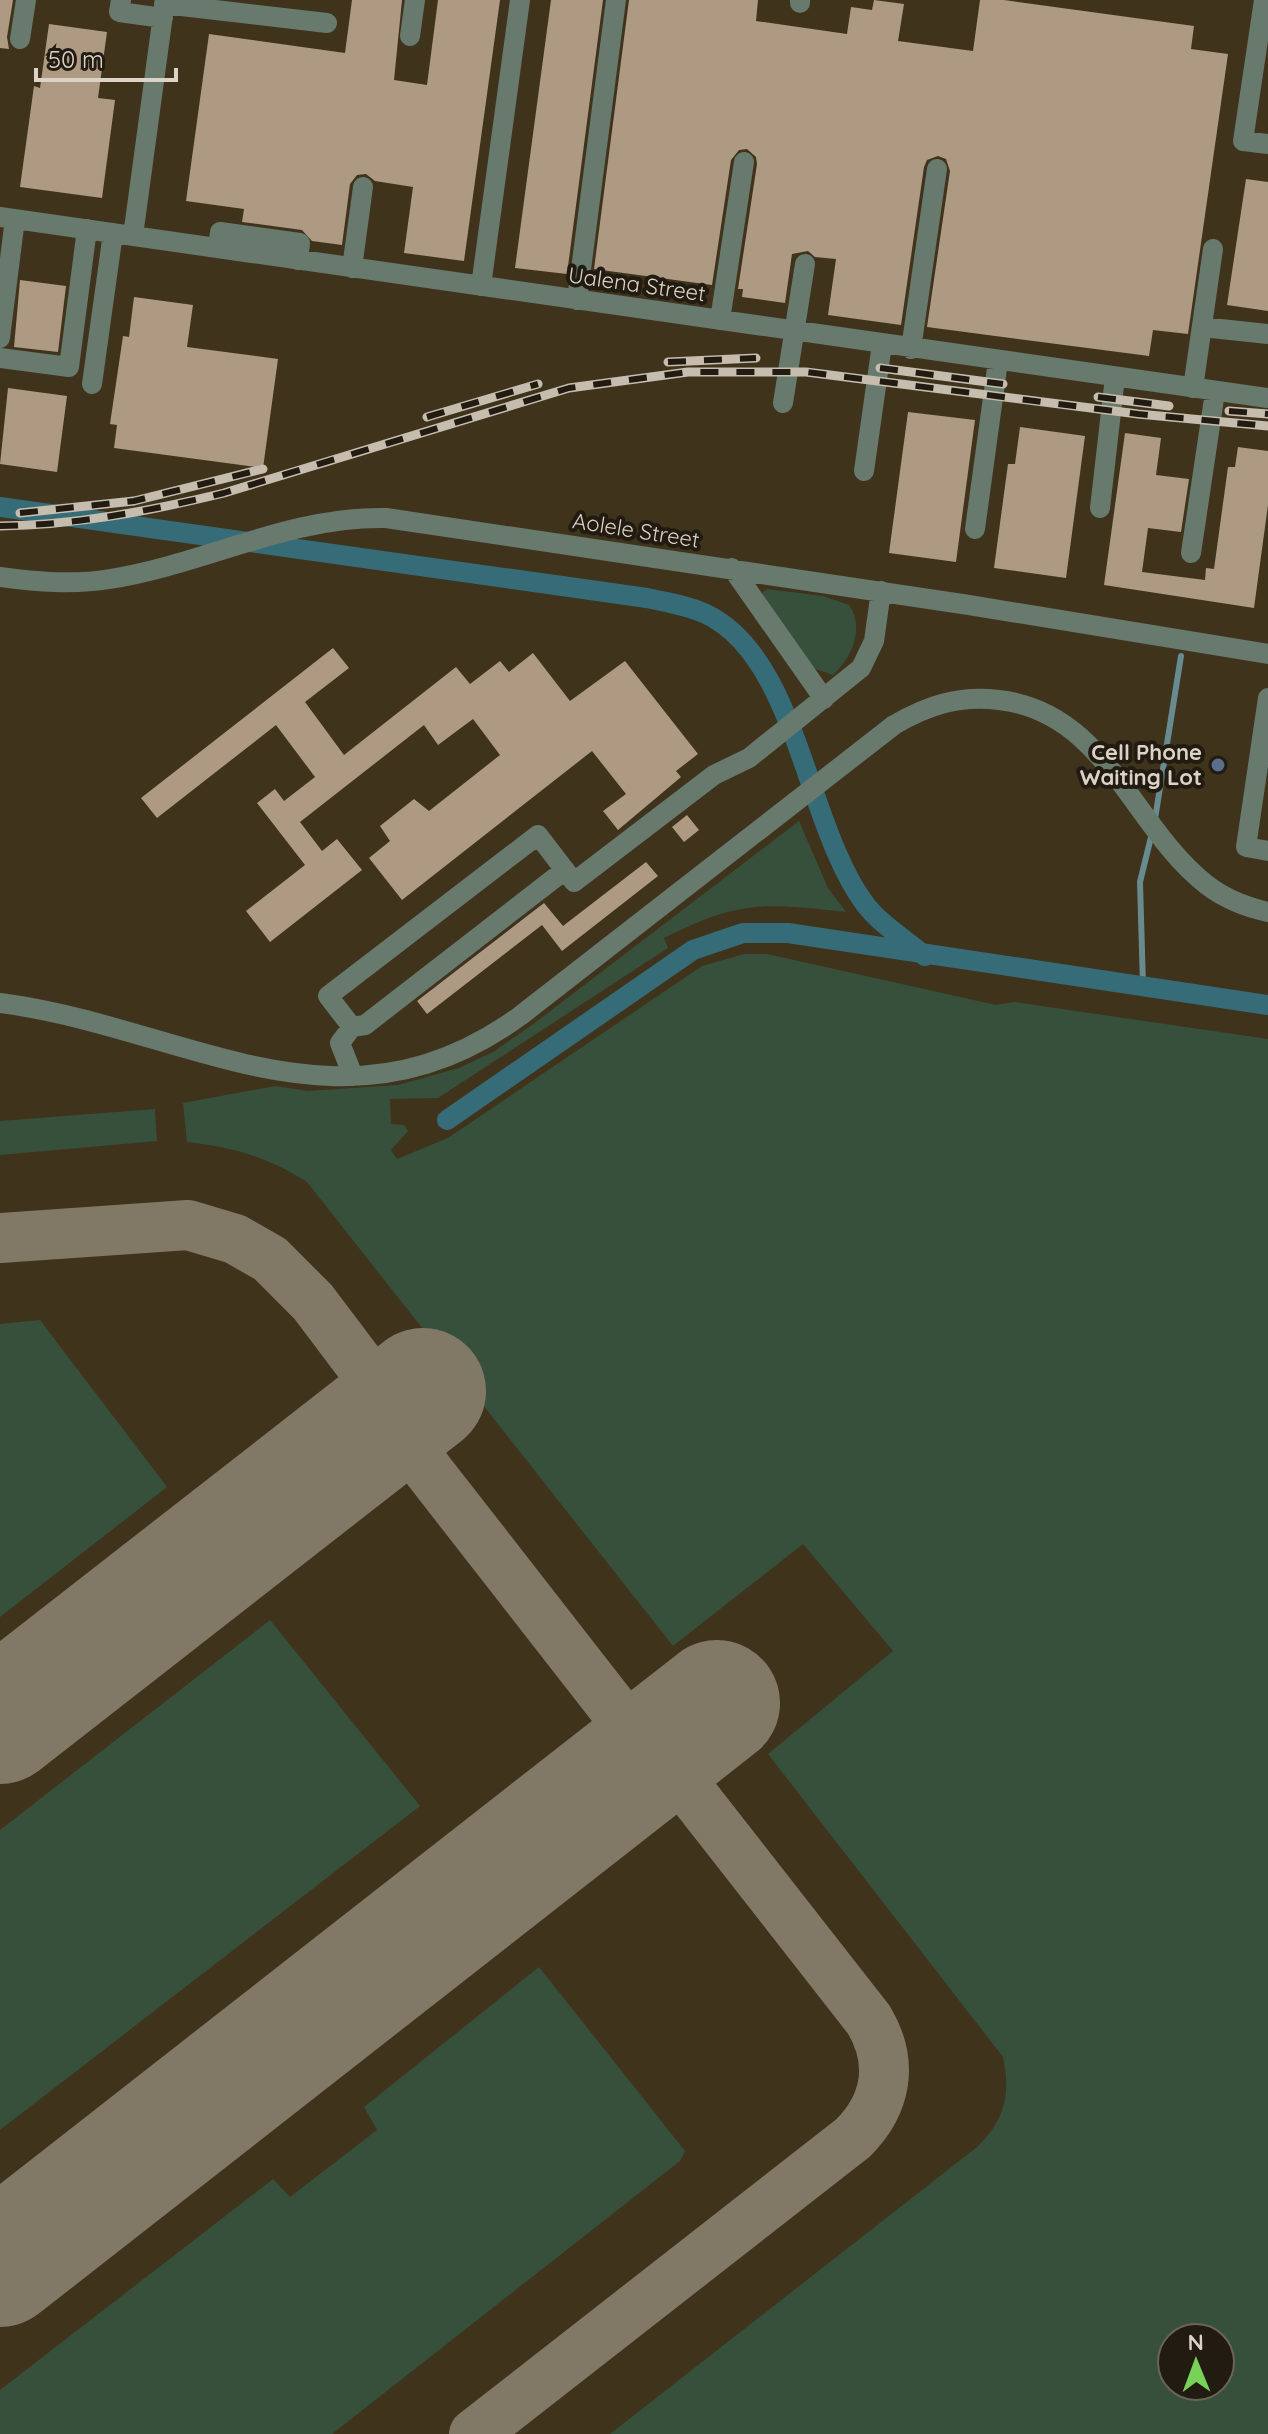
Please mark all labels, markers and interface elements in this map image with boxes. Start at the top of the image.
scale bar [36,32,176,82]
text: 50 m [48,44,104,74]
street label: Ualena Street [566,261,708,307]
street label: Aolele Street [570,506,702,554]
place label: Cell Phone Waiting Lot [1080,738,1202,791]
marker: Cell Phone Waiting Lot [1209,756,1227,774]
north arrow [1156,2322,1236,2402]
text: N [1187,2328,1204,2356]

